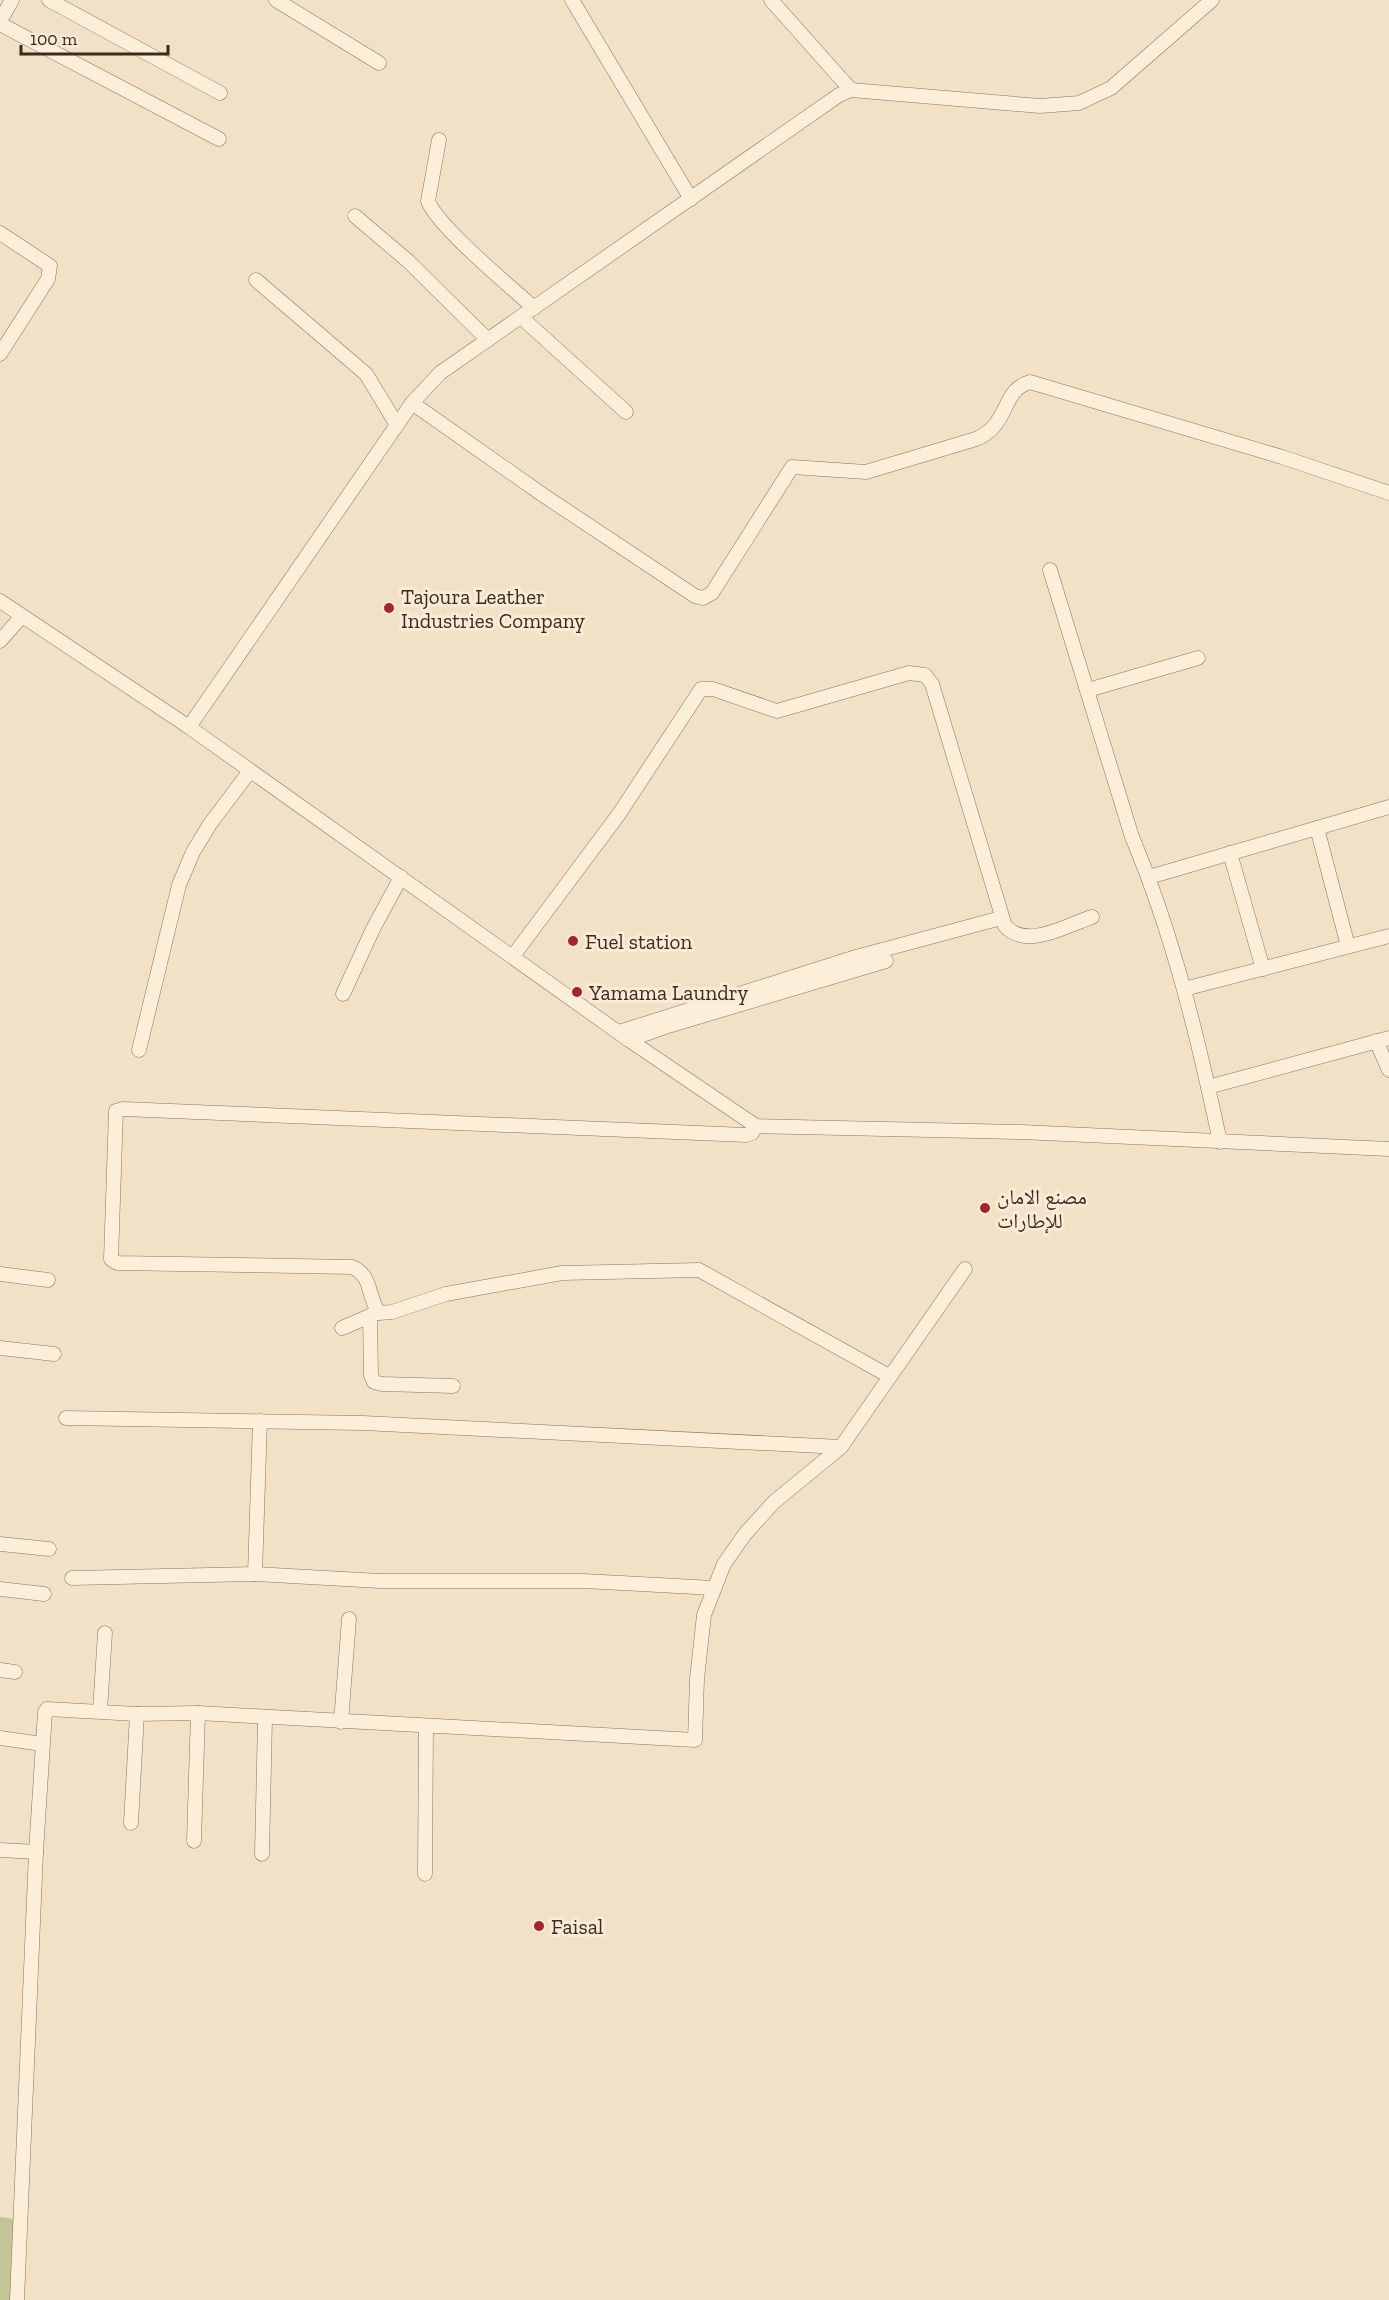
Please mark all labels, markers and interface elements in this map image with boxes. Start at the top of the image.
scale bar [21,18,168,56]
text: 100 m [30,28,78,50]
place label: Tajoura Leather Industries Company [401,584,585,633]
marker: Tajoura Leather Industries Company [382,601,396,615]
place label: Fuel station [585,929,692,954]
marker: Fuel station [566,934,580,948]
place label: Yamama Laundry [588,980,749,1005]
marker: Yamama Laundry [570,985,584,999]
place label: مصنع الامان للإطارات [997,1184,1087,1234]
marker: مصنع الامان للإطارات [978,1201,992,1215]
place label: Faisal [551,1914,604,1939]
marker: Faisal [532,1919,546,1933]

